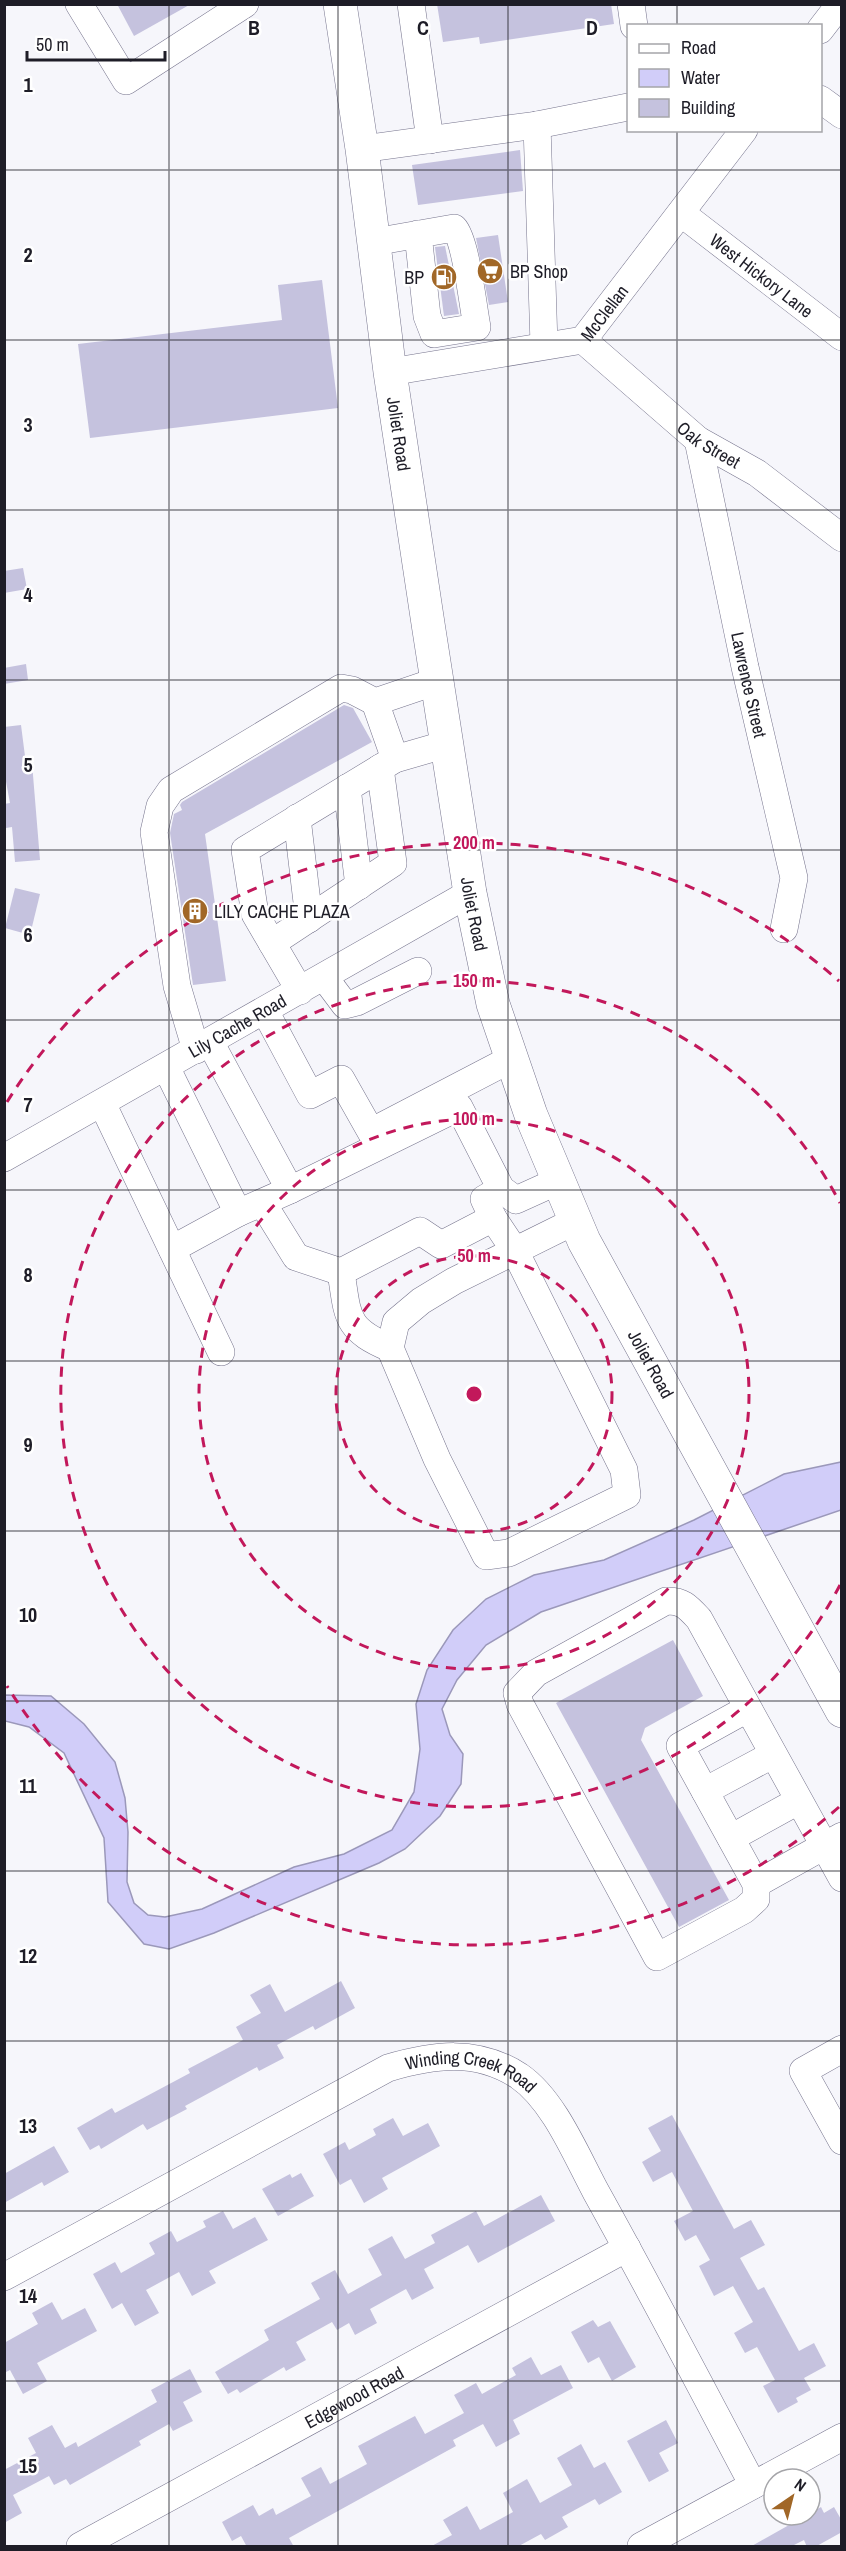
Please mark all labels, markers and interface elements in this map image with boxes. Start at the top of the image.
text: B [248,14,260,41]
text: C [417,14,429,41]
text: D [586,14,598,41]
scale bar [27,24,165,62]
legend [627,24,822,132]
text: 50 m [36,32,69,57]
text: Road [681,35,716,60]
text: Water [681,65,720,90]
text: 1 [23,71,33,98]
text: Building [681,95,736,120]
street label: West Hickory Lane [705,227,819,323]
text: 2 [23,241,33,268]
supermarket icon: BP Shop [475,256,505,286]
place label: BP Shop [510,259,568,284]
fuel station icon: BP [429,262,459,292]
place label: BP [404,265,424,290]
street label: McClellan [574,279,634,346]
street label: Joliet Road [381,395,417,473]
text: 3 [23,411,33,438]
street label: Oak Street [672,415,745,474]
text: 4 [23,581,33,608]
street label: Lawrence Street [726,630,773,740]
text: 5 [23,751,33,778]
text: 200 m [453,830,495,855]
street label: Joliet Road [455,875,494,953]
building icon: LILY CACHE PLAZA [180,896,210,926]
place label: LILY CACHE PLAZA [214,899,350,924]
text: 6 [23,921,33,948]
text: 150 m [453,968,495,993]
street label: Lily Cache Road [183,988,291,1063]
text: 7 [23,1091,33,1118]
text: 100 m [453,1106,495,1131]
text: 50 m [457,1243,491,1268]
text: 8 [23,1261,33,1288]
street label: Joliet Road [622,1325,680,1403]
centre of rings [464,1384,484,1404]
text: 9 [23,1431,33,1458]
text: 10 [19,1601,37,1628]
text: 11 [19,1772,38,1799]
text: 12 [19,1942,37,1969]
street label: Winding Creek Road [403,2044,543,2098]
text: 13 [19,2112,37,2139]
text: 14 [19,2282,37,2309]
street label: Edgewood Road [300,2360,408,2434]
text: 15 [19,2452,37,2479]
north arrow [762,2467,822,2527]
text: N [790,2473,811,2496]

